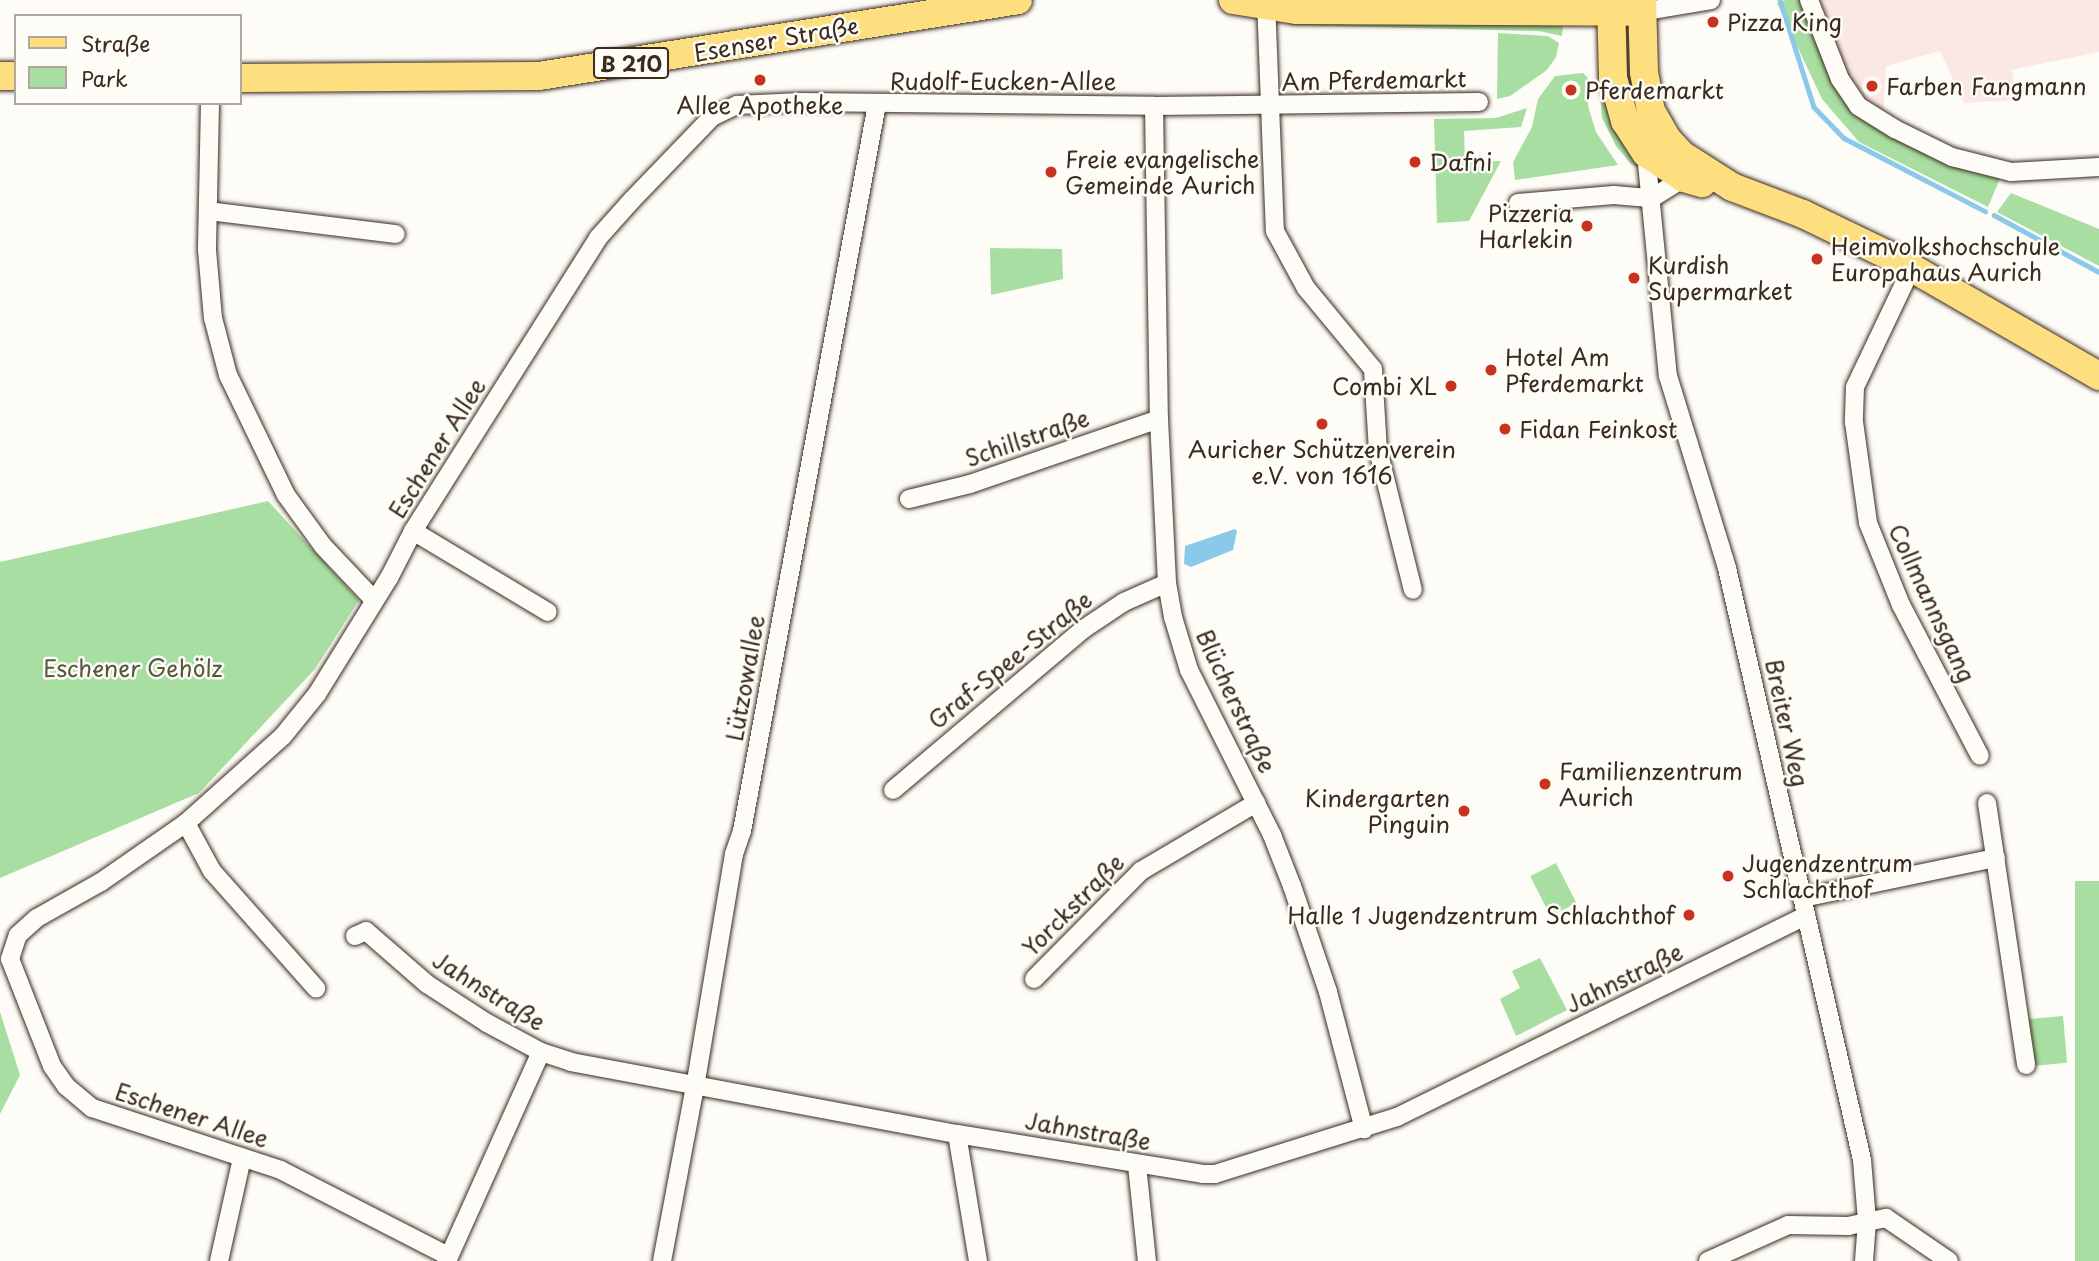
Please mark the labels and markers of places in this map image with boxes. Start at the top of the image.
place label: Pizza King [1727,8,1839,36]
marker: Pizza King [1705,14,1721,30]
marker: Allee Apotheke [752,72,768,88]
place label: Farben Fangmann [1886,72,2088,100]
place label: Pferdemarkt [1585,76,1724,104]
marker: Farben Fangmann [1864,78,1880,94]
marker: Pferdemarkt [1563,82,1579,98]
place label: Allee Apotheke [676,91,844,119]
place label: Freie evangelische Gemeinde Aurich [1065,145,1263,199]
place label: Dafni [1429,148,1492,176]
marker: Dafni [1407,154,1423,170]
marker: Freie evangelische Gemeinde Aurich [1043,164,1059,180]
place label: Pizzeria Harlekin [1479,199,1573,253]
marker: Pizzeria Harlekin [1579,218,1595,234]
place label: Heimvolkshochschule Europahaus Aurich [1831,232,2060,286]
place label: Kurdish Supermarket [1648,251,1792,305]
marker: Heimvolkshochschule Europahaus Aurich [1809,251,1825,267]
marker: Kurdish Supermarket [1626,270,1642,286]
place label: Hotel Am Pferdemarkt [1505,343,1644,397]
marker: Hotel Am Pferdemarkt [1483,362,1499,378]
place label: Combi XL [1330,372,1437,400]
marker: Combi XL [1443,378,1459,394]
place label: Fidan Feinkost [1519,415,1678,443]
marker: Auricher Schützenverein e.V. von 1616 [1314,416,1330,432]
marker: Fidan Feinkost [1497,421,1513,437]
place label: Auricher Schützenverein e.V. von 1616 [1187,435,1457,489]
place label: Familienzentrum Aurich [1559,757,1743,811]
marker: Familienzentrum Aurich [1537,776,1553,792]
place label: Kindergarten Pinguin [1305,784,1450,838]
marker: Kindergarten Pinguin [1456,803,1472,819]
place label: Jugendzentrum Schlachthof [1742,849,1913,903]
marker: Jugendzentrum Schlachthof [1720,868,1736,884]
place label: Halle 1 Jugendzentrum Schlachthof [1284,901,1675,929]
marker: Halle 1 Jugendzentrum Schlachthof [1681,907,1697,923]

